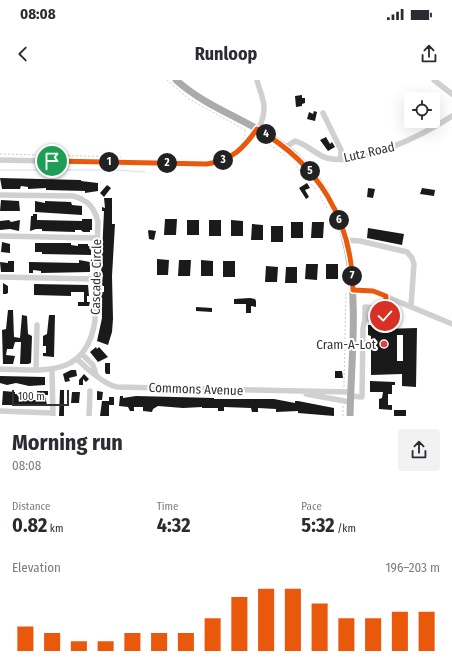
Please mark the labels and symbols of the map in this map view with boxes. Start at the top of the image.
pin: 4 [256,124,276,144]
street label: Lutz Road [342,139,396,165]
pin [35,144,69,178]
pin: 3 [213,150,233,170]
pin: 1 [99,152,119,172]
pin: 2 [157,153,177,173]
pin: 5 [300,161,320,181]
pin: 6 [329,210,349,230]
street label: Cascade Circle [88,239,104,315]
pin: 7 [342,266,362,286]
pin [368,299,402,333]
place label: Cram-A-Lot [316,337,377,352]
marker: Cram-A-Lot [379,339,389,349]
street label: Commons Avenue [148,380,244,398]
scale bar [12,388,69,407]

